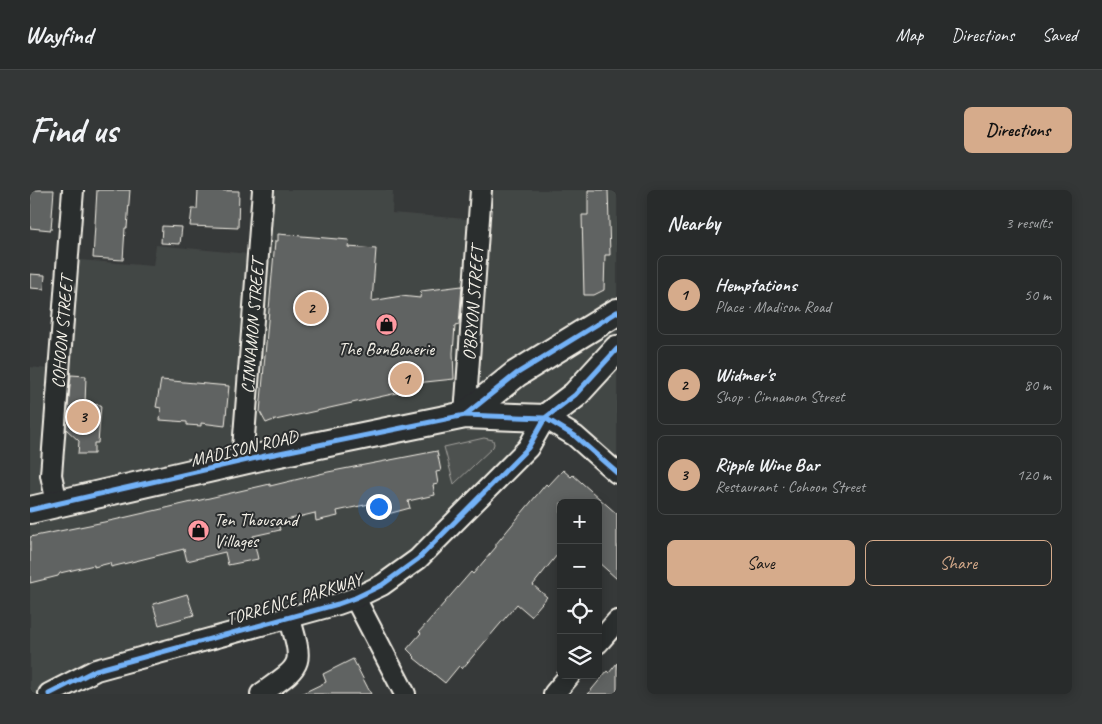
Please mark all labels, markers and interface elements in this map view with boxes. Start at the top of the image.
text: Wayfind [25,20,92,50]
text: Map [896,24,923,46]
text: Directions [951,24,1014,46]
text: Saved [1042,24,1077,46]
button: Directions [964,107,1072,153]
text: Find us [30,108,117,153]
text: Nearby [667,210,720,236]
text: 3 results [1005,213,1052,233]
street label: O’BRYON STREET [458,241,488,361]
street label: CINNAMON STREET [236,254,269,394]
street label: COHOON STREET [47,271,78,389]
text: Hemptations [715,273,797,297]
text: 1 [680,285,688,305]
text: 50 m [1024,285,1051,305]
pin: 2 [295,289,327,327]
text: Place · Madison Road [715,297,831,317]
shop icon: The BonBonerie [374,312,398,336]
place label: The BonBonerie [338,338,435,360]
pin: 1 [390,360,422,398]
text: Widmer's [715,363,774,387]
text: 2 [680,375,688,395]
text: 80 m [1024,375,1051,395]
text: Shop · Cinnamon Street [715,387,845,407]
pin: 3 [67,398,99,436]
street label: MADISON ROAD [188,425,301,471]
text: Ripple Wine Bar [715,453,819,477]
text: 3 [680,465,688,485]
text: 120 m [1017,465,1051,485]
text: Restaurant · Cohoon Street [715,477,865,497]
your location [366,494,392,520]
map controls [557,499,602,679]
button: + [557,499,602,544]
place label: Ten Thousand Villages [214,509,300,552]
shop icon: Ten Thousand Villages [186,518,210,542]
button: Save [667,540,855,586]
button: Share [865,540,1052,586]
button: − [557,544,602,589]
street label: TORRENCE PARKWAY [223,567,368,630]
button: locate [557,589,602,634]
button: layers [557,634,602,679]

